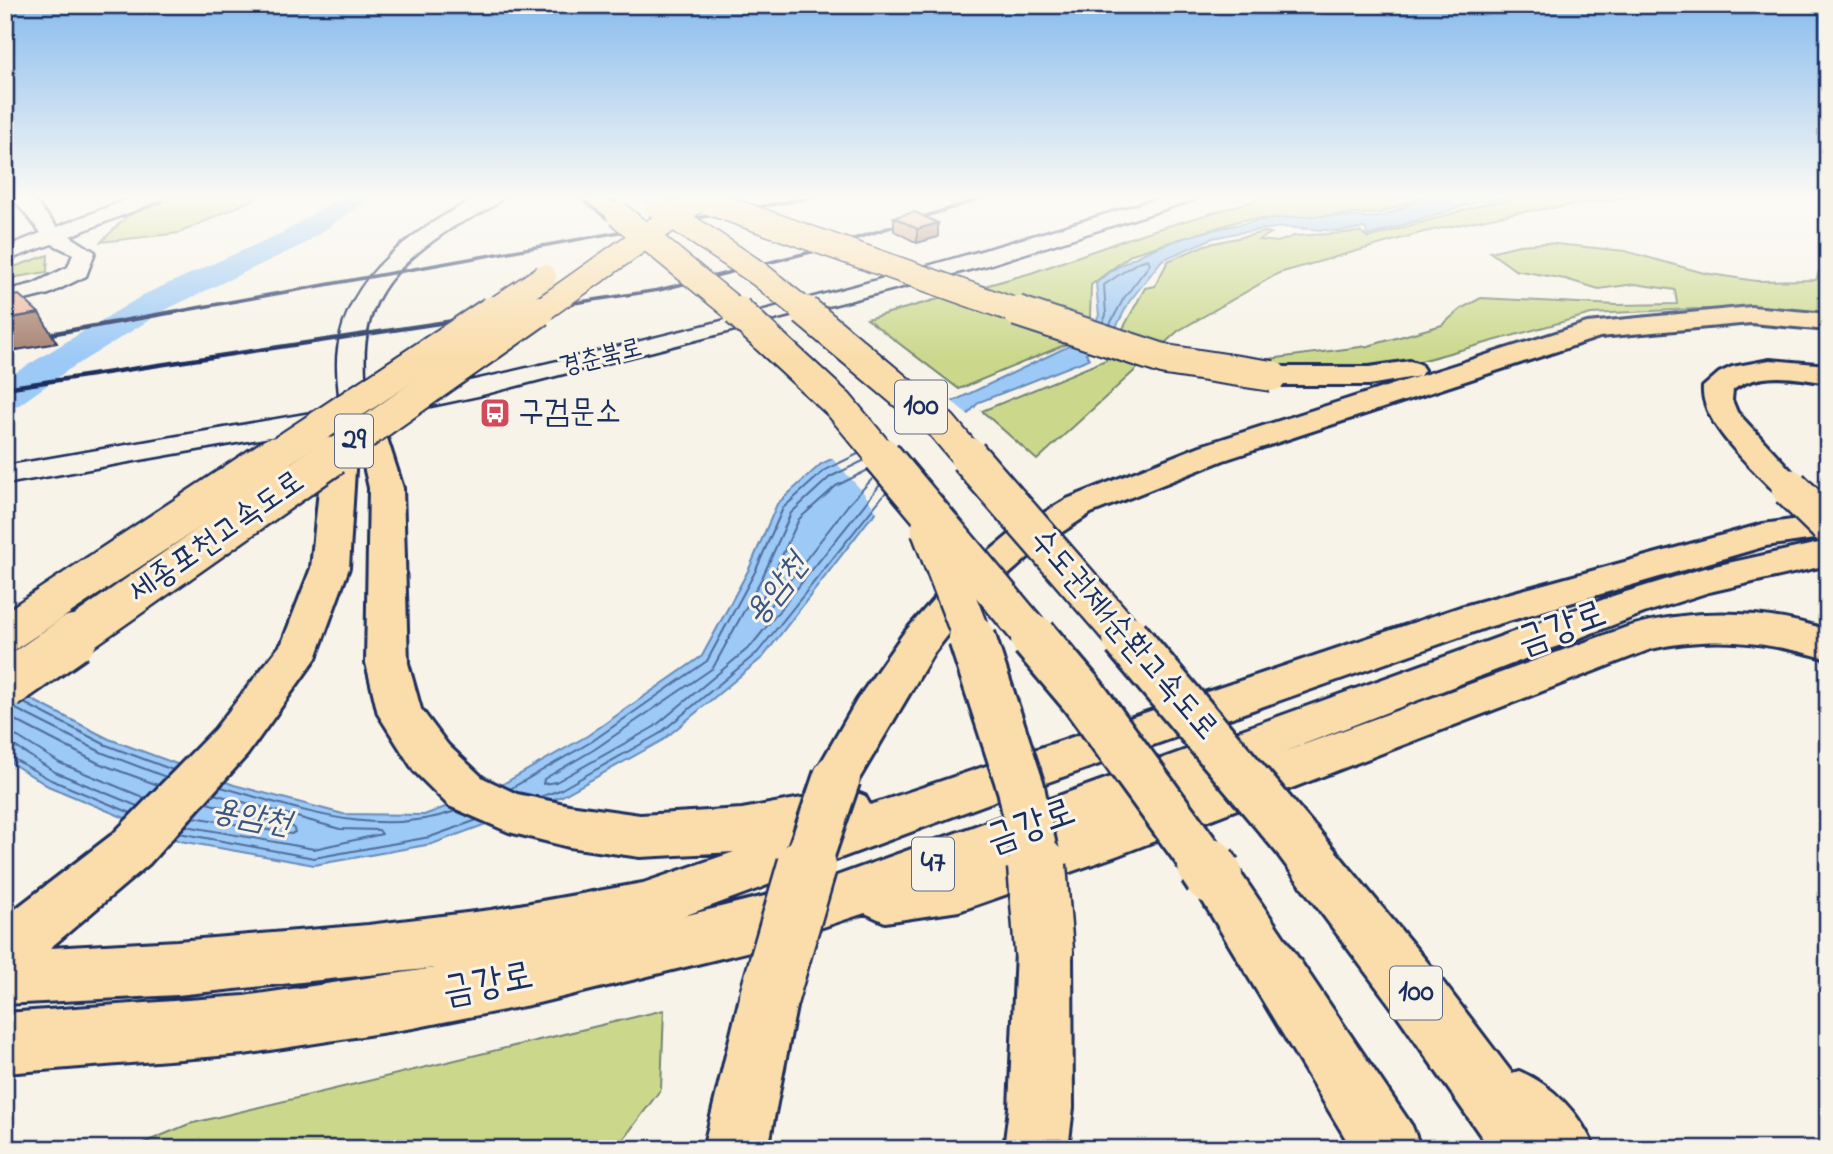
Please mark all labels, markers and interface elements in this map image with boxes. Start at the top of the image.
street label: 경춘북로 [556,329,646,387]
road number: 100 [895,380,947,434]
place label: 구검문소 [518,390,621,437]
bus stop icon: 구검문소 [478,396,512,430]
road number: 29 [335,414,373,468]
street label: 세종포천고속도로 [119,460,315,616]
street label: 수도권제1순환고속도로 [1017,519,1229,751]
water label: 용암천 [734,541,823,636]
street label: 금강로 [1509,587,1615,671]
street label: 금강로 [978,785,1084,869]
water label: 용암천 [207,787,298,850]
road number: 47 [912,838,954,890]
street label: 금강로 [438,949,538,1021]
road number: 100 [1390,967,1442,1020]

